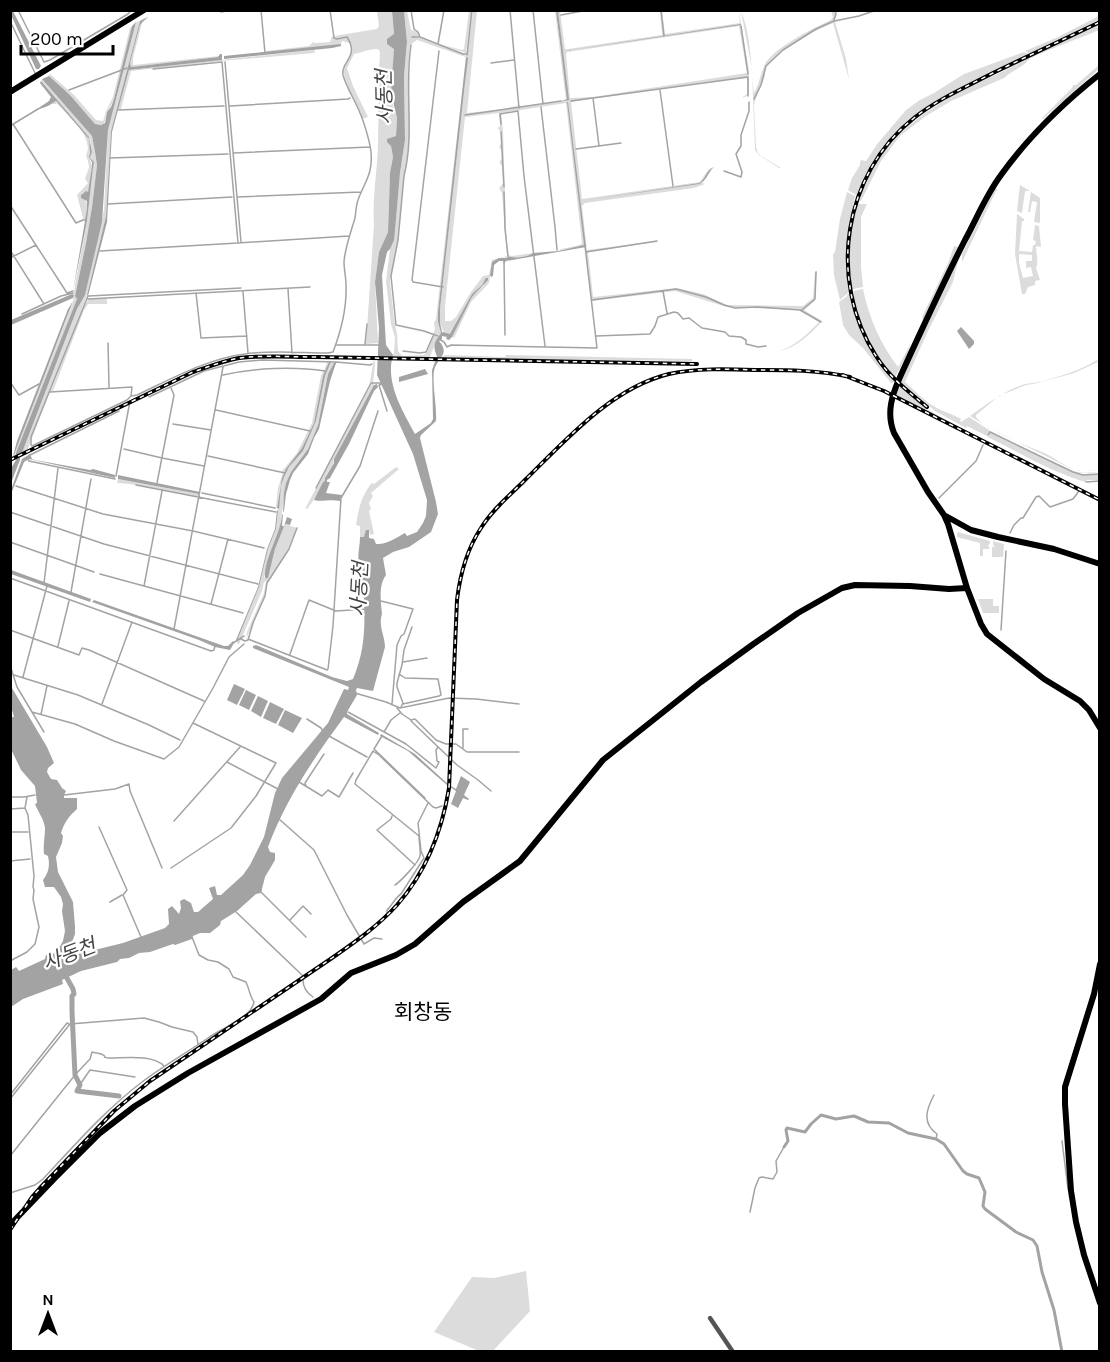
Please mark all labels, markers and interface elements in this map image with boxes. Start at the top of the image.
scale bar [21,18,112,56]
text: 200 m [30,28,83,50]
water label: 사동천 [372,67,396,125]
water label: 사동천 [347,558,373,617]
water label: 사동천 [39,933,101,975]
district label: 회창동 [394,1000,452,1024]
north arrow [18,1284,78,1344]
text: N [42,1290,54,1309]

